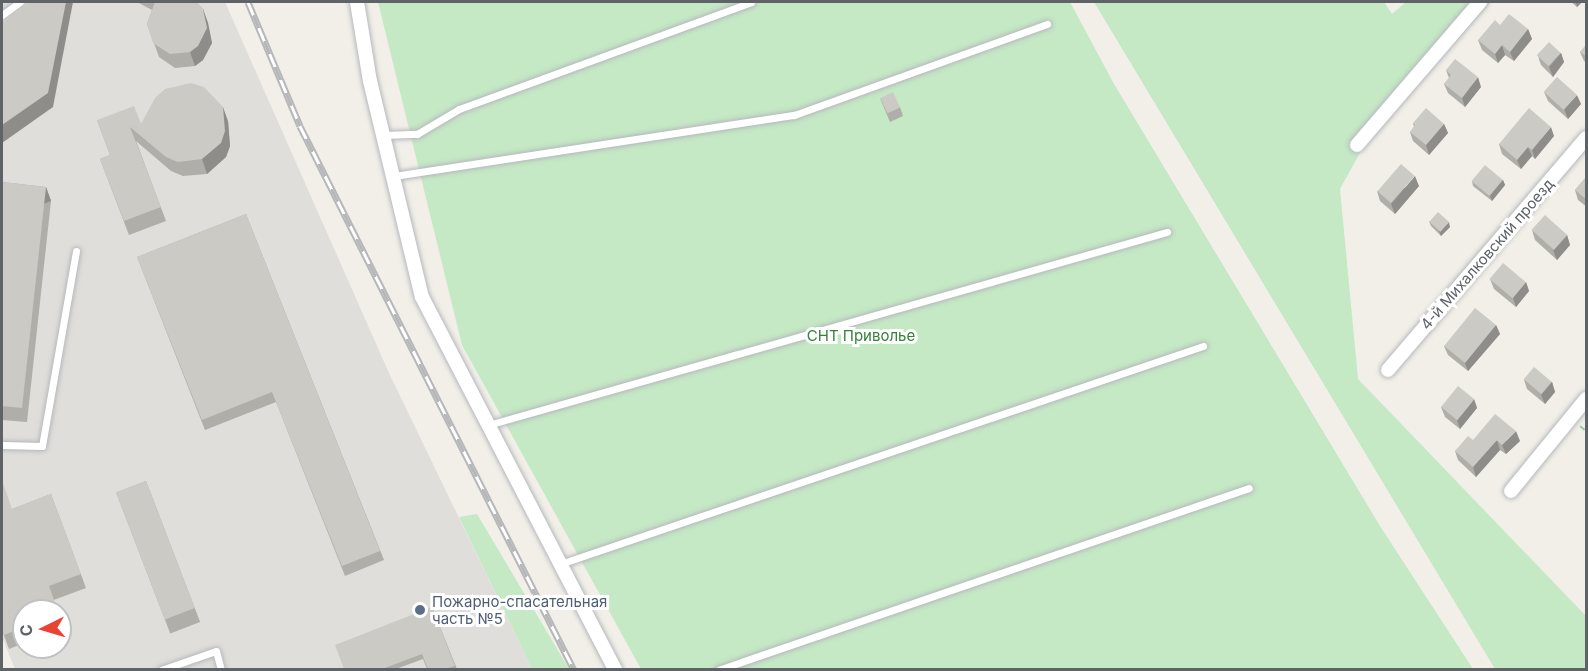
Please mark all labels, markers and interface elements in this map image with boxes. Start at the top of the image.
street label: 4-й Михалковский проезд [1417,175,1557,333]
park label: СНТ Приволье [807,327,915,345]
place label: Пожарно-спасательная часть №5 [432,592,607,627]
north arrow [12,599,72,659]
marker: Пожарно-спасательная часть №5 [413,603,427,617]
text: С [16,624,37,637]

